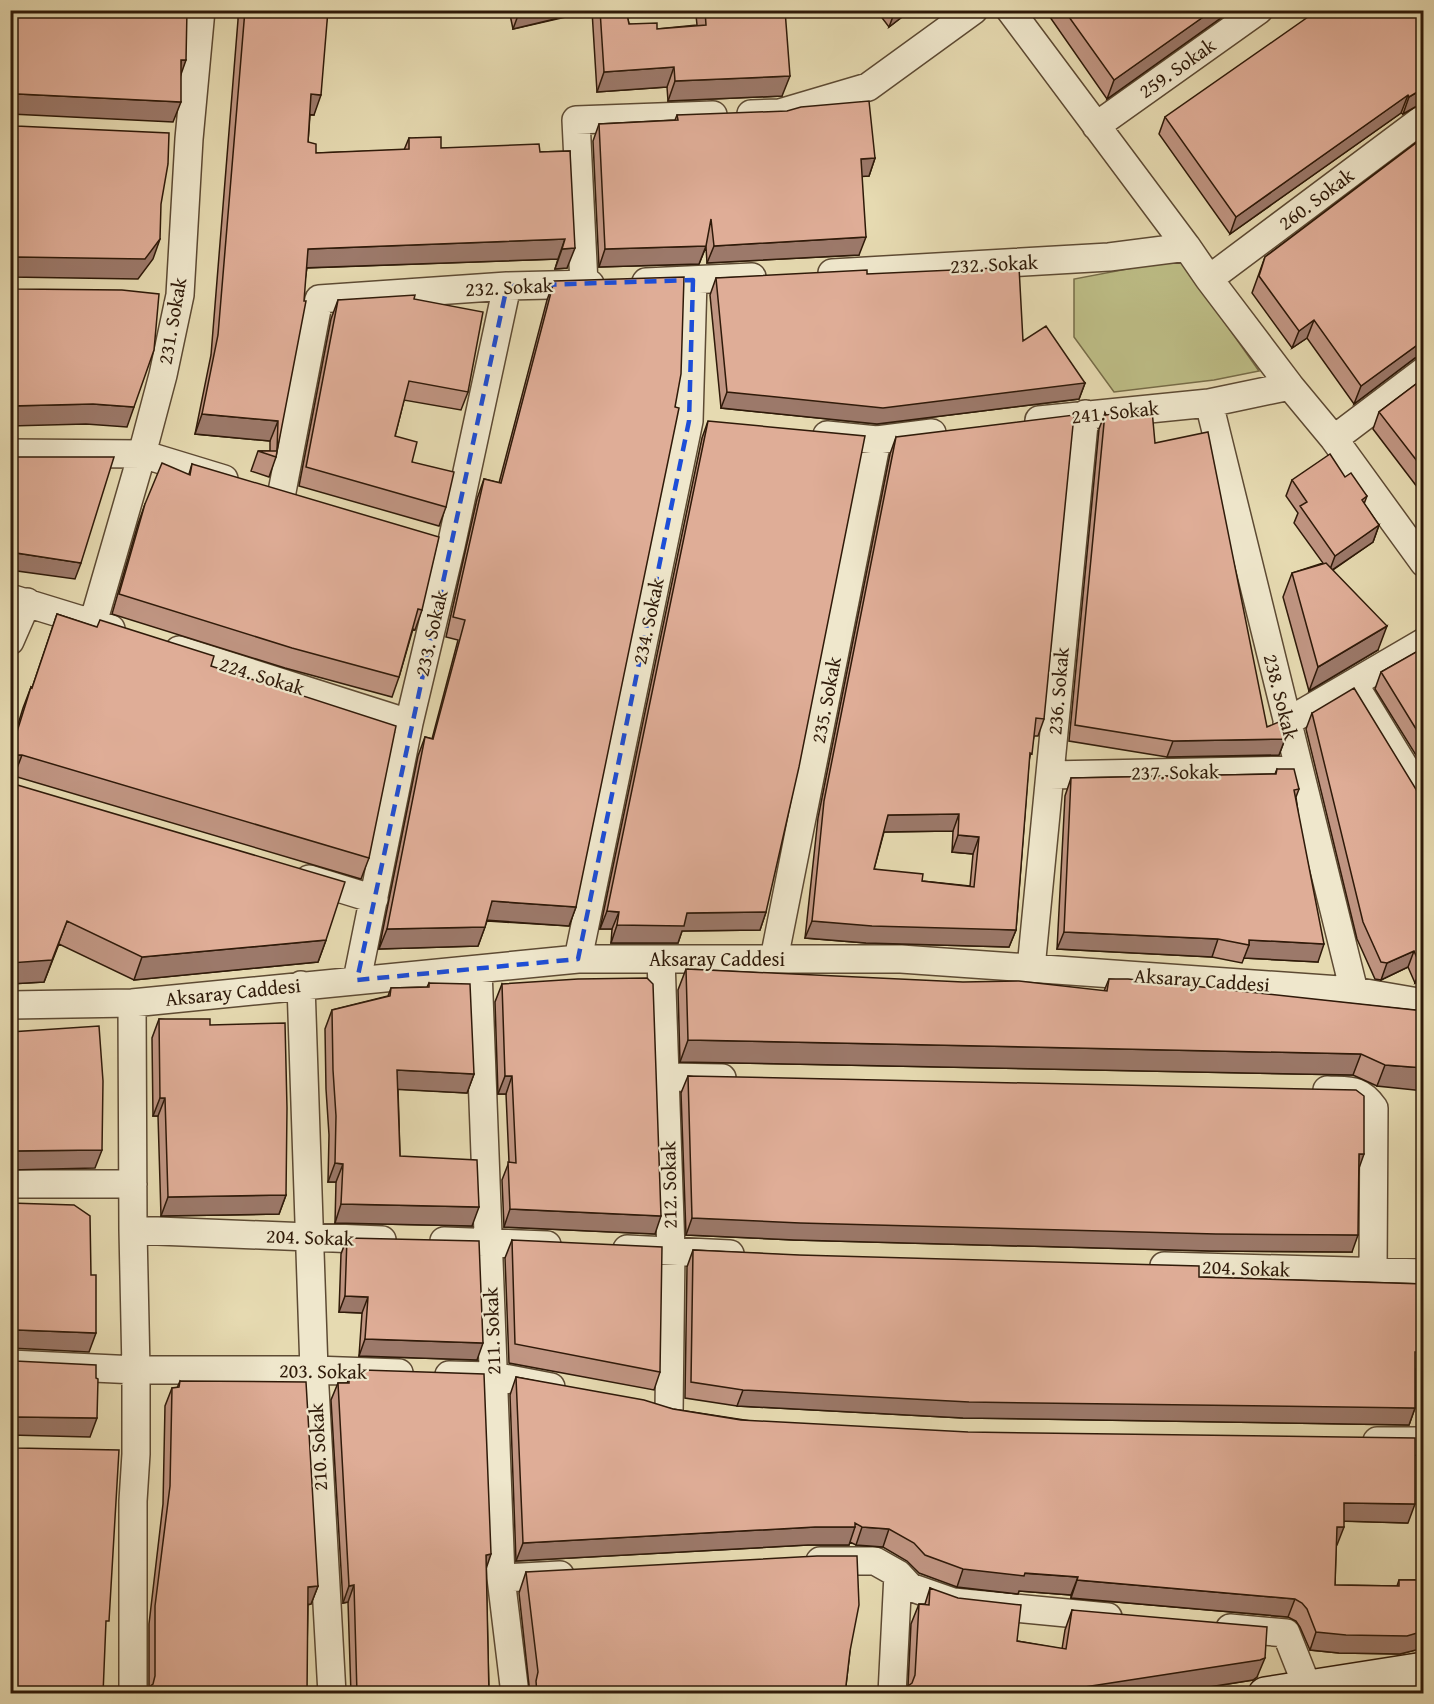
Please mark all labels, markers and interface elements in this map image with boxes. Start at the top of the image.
street label: 259. Sokak [1132,30,1222,105]
street label: 260. Sokak [1272,160,1360,237]
street label: 232. Sokak [949,247,1039,280]
street label: 232. Sokak [464,270,554,303]
street label: 231. Sokak [150,274,194,367]
street label: 241. Sokak [1070,392,1161,431]
street label: 234. Sokak [624,574,671,667]
street label: 233. Sokak [406,586,455,679]
street label: 236. Sokak [1039,645,1076,736]
street label: 224. Sokak [216,649,309,702]
street label: 238. Sokak [1257,651,1306,744]
street label: 235. Sokak [803,653,848,746]
street label: 237. Sokak [1131,756,1220,787]
street label: Aksaray Caddesi [649,944,785,973]
street label: Aksaray Caddesi [1133,960,1271,999]
street label: Aksaray Caddesi [164,970,303,1013]
street label: 212. Sokak [653,1140,684,1229]
street label: 204. Sokak [266,1220,355,1253]
street label: 204. Sokak [1202,1251,1291,1284]
street label: 211. Sokak [475,1286,508,1375]
street label: 203. Sokak [279,1355,368,1386]
street label: 210. Sokak [301,1402,334,1492]

